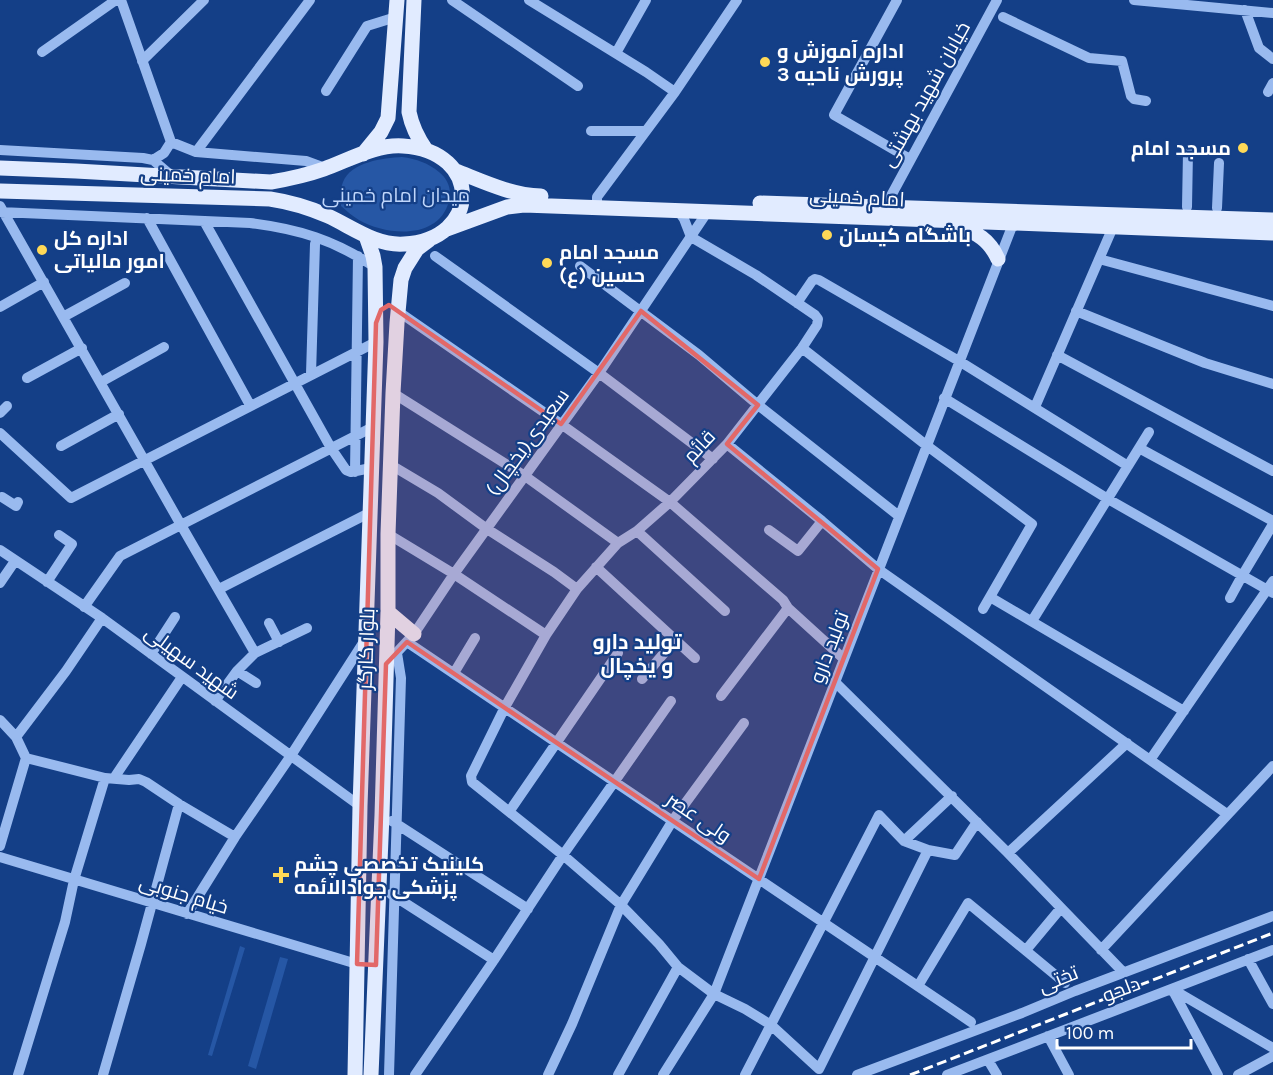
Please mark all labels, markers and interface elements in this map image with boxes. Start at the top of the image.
street label: خیابان شهید بهشتی [876,18,976,171]
place label: اداره آموزش و پرورش ناحیه 3 [777,40,904,88]
marker: اداره آموزش و پرورش ناحیه 3 [758,55,772,69]
place label: مسجد امام [1131,137,1231,162]
marker: مسجد امام [1236,141,1250,155]
street label: امام خمینی [140,162,236,191]
park label: میدان امام خمینی [322,184,470,209]
street label: امام خمینی [809,184,905,213]
place label: باشگاه کیسان [839,224,971,247]
place label: اداره کل امور مالیاتی [54,227,165,273]
marker: باشگاه کیسان [820,228,834,242]
place label: مسجد امام حسین (ع) [559,241,659,289]
marker: اداره کل امور مالیاتی [35,243,49,257]
marker: مسجد امام حسین (ع) [540,256,554,270]
street label: سعیدی(یخچال) [481,384,575,501]
street label: قائم [678,425,722,469]
street label: تولید دارو [805,607,854,686]
street label: بلوار کارگر [354,608,379,691]
street label: شهید سهیلی [140,621,243,705]
district label: تولید دارو و یخچال [593,630,683,681]
street label: ولی عصر [661,787,735,848]
place label: کلینیک تخصصی چشم پزشکی جوادالائمه [294,853,484,901]
marker: کلینیک تخصصی چشم پزشکی جوادالائمه [272,866,290,884]
street label: خیام جنوبی [136,870,231,921]
street label: تختی [1035,961,1082,999]
street label: دلجو [1099,972,1143,1007]
scale bar [1057,1012,1190,1050]
text: 100 m [1066,1022,1114,1044]

